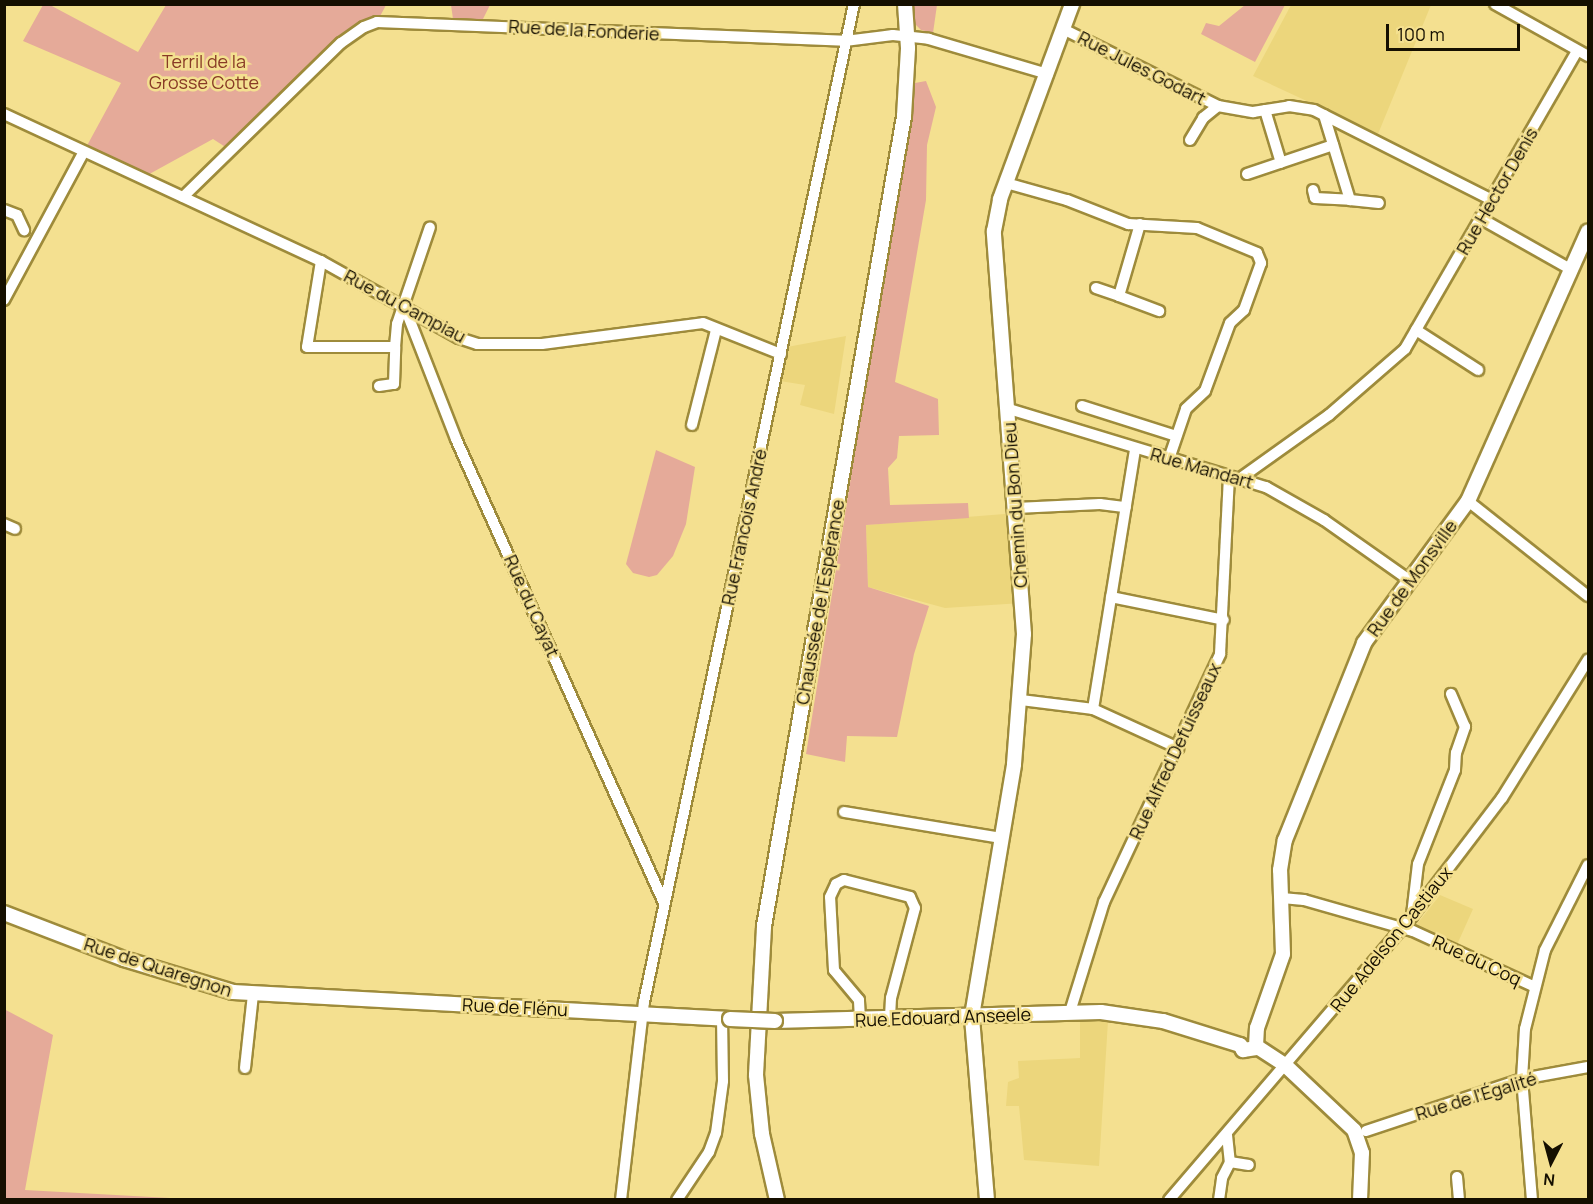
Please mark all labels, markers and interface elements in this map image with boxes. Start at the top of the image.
scale bar [1389,12,1522,50]
street label: Rue de la Fonderie [508,15,660,45]
text: 100 m [1397,22,1445,46]
street label: Rue Jules Godart [1074,26,1210,110]
park label: Terril de la Grosse Cotte [149,51,259,94]
street label: Rue Hector Denis [1452,124,1542,258]
street label: Rue du Campiau [340,265,470,347]
street label: Chemin du Bon Dieu [998,421,1032,589]
street label: Rue Mandart [1148,443,1256,493]
street label: Rue Francois André [717,447,771,607]
street label: Chaussée de l'Espérance [791,498,849,706]
street label: Rue de Monsville [1362,516,1462,640]
street label: Rue du Cayat [500,551,564,661]
street label: Rue Alfred Defuisseaux [1125,659,1225,843]
street label: Rue Adelson Castiaux [1326,862,1456,1016]
street label: Rue du Coq [1429,930,1525,990]
street label: Rue de Quaregnon [81,933,235,1001]
street label: Rue de Flénu [462,993,568,1021]
street label: Rue Edouard Anseele [855,1003,1031,1031]
street label: Rue de l'Égalité [1413,1067,1539,1125]
north arrow [1521,1132,1581,1192]
text: N [1542,1168,1556,1191]

